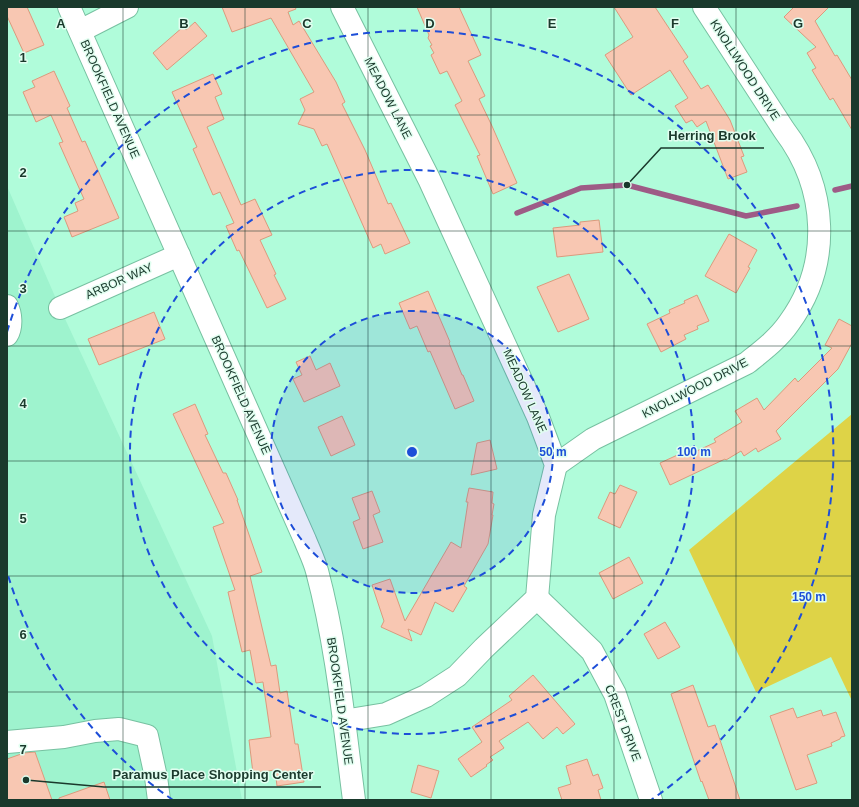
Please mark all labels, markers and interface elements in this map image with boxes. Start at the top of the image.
text: A [56,16,66,31]
text: B [179,16,189,31]
text: C [302,16,312,31]
text: D [425,16,435,31]
text: E [548,16,557,31]
text: F [671,16,679,31]
text: G [793,16,803,31]
street label: KNOLLWOOD DRIVE [707,17,783,123]
street label: BROOKFIELD AVENUE [77,37,143,161]
text: 1 [19,50,27,65]
street label: MEADOW LANE [361,55,415,141]
callout: Herring Brook [661,123,764,148]
text: Herring Brook [668,128,756,143]
text: 2 [19,165,27,180]
street label: ARBOR WAY [83,260,155,302]
text: 3 [19,281,27,296]
street label: BROOKFIELD AVENUE [208,333,274,457]
street label: MEADOW LANE [500,347,550,435]
street label: KNOLLWOOD DRIVE [640,355,750,421]
text: 4 [19,396,27,411]
centre of rings [405,445,419,459]
text: 50 m [539,445,567,459]
text: 100 m [677,445,711,459]
text: 5 [19,511,27,526]
text: 150 m [792,590,826,604]
text: 6 [19,627,27,642]
street label: BROOKFIELD AVENUE [324,636,356,766]
street label: CREST DRIVE [602,683,644,763]
text: 7 [19,742,27,757]
callout: Paramus Place Shopping Center [104,762,321,787]
text: Paramus Place Shopping Center [113,767,313,782]

